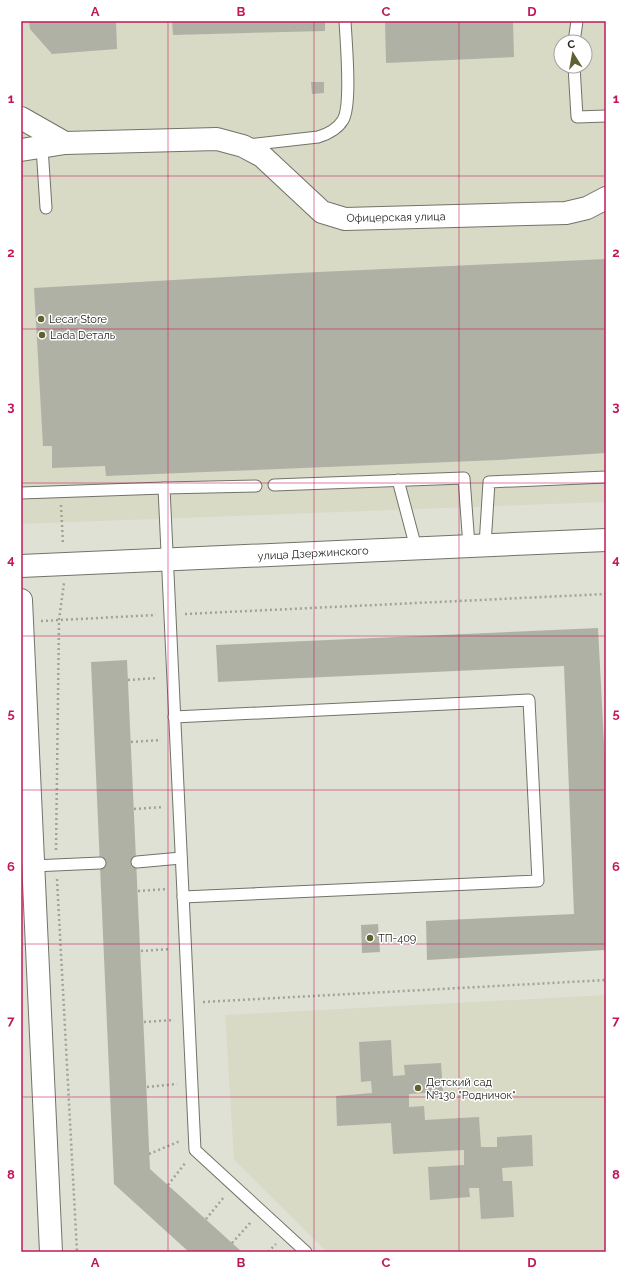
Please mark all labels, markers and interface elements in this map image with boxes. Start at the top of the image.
text: A [91,4,100,19]
text: B [237,4,246,19]
text: C [382,4,391,19]
text: D [527,4,537,19]
north arrow [553,34,593,74]
text: С [566,37,577,52]
text: 1 [8,91,15,106]
text: 1 [613,91,620,106]
street label: Офицерская улица [346,210,446,225]
text: 2 [7,245,15,260]
text: 2 [612,245,620,260]
place label: Lecar Store [49,313,108,326]
marker: Lecar Store [36,314,46,324]
place label: Lada Dеталь [50,329,116,342]
marker: Lada Dеталь [37,330,47,340]
text: 3 [7,399,15,414]
text: 3 [612,399,620,414]
street label: улица Дзержинского [257,544,369,563]
text: 4 [7,552,15,567]
text: 4 [612,552,620,567]
text: 5 [7,706,15,721]
text: 5 [612,706,620,721]
text: 6 [7,859,15,874]
text: 6 [612,859,620,874]
place label: ТП-409 [378,932,416,945]
marker: ТП-409 [365,933,375,943]
text: 7 [7,1013,15,1028]
text: 7 [612,1013,620,1028]
place label: Детский сад №130 "Родничок" [426,1076,516,1102]
marker: Детский сад №130 "Родничок" [413,1083,423,1093]
text: 8 [7,1167,15,1182]
text: 8 [612,1167,620,1182]
text: A [91,1255,100,1270]
text: B [237,1255,246,1270]
text: C [382,1255,391,1270]
text: D [527,1255,537,1270]

